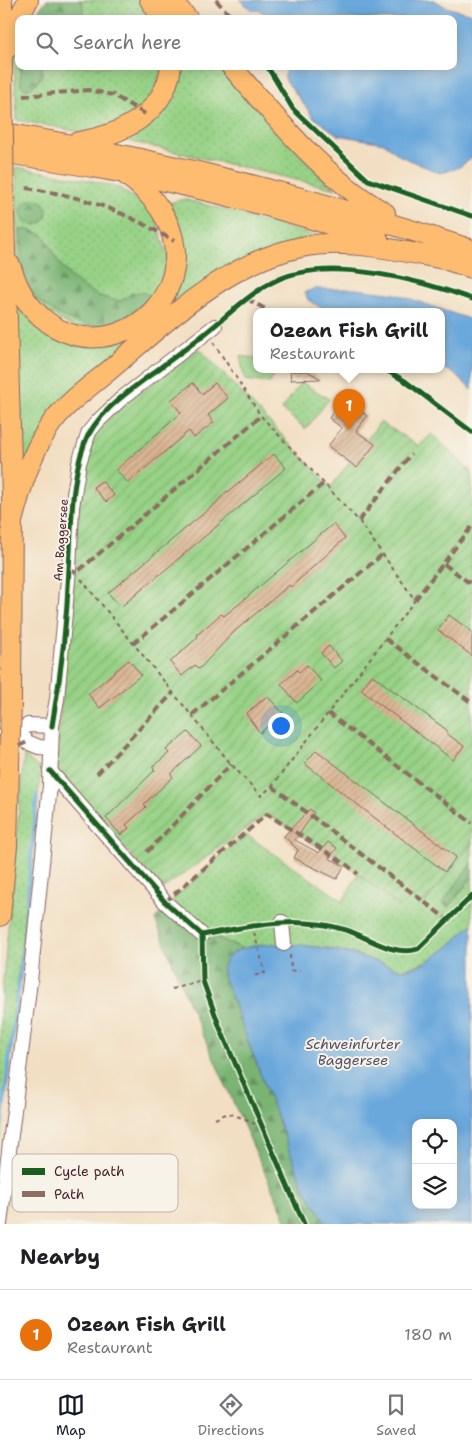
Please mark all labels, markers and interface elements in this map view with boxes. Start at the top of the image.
search box [15,15,457,70]
icon: search [33,29,61,57]
text: Search here [73,30,182,55]
popup [253,308,445,373]
text: Ozean Fish Grill [270,318,428,343]
text: Restaurant [270,343,355,364]
pin: 1 [333,389,365,430]
street label: Am Baggersee [50,498,72,582]
your location [268,713,294,739]
water label: Schweinfurter Baggersee [306,1035,401,1069]
map controls [412,1119,457,1209]
button: locate [412,1119,457,1164]
legend [12,1154,178,1212]
text: Cycle path [54,1162,125,1180]
button: layers [412,1164,457,1209]
text: Path [54,1185,85,1203]
text: Nearby [20,1243,100,1271]
text: Ozean Fish Grill [67,1312,226,1337]
text: 1 [32,1324,40,1345]
text: 180 m [404,1324,452,1345]
text: Restaurant [67,1337,153,1358]
tab: Map [56,1391,86,1439]
tab: Directions [198,1391,264,1439]
tab: Saved [376,1391,416,1439]

